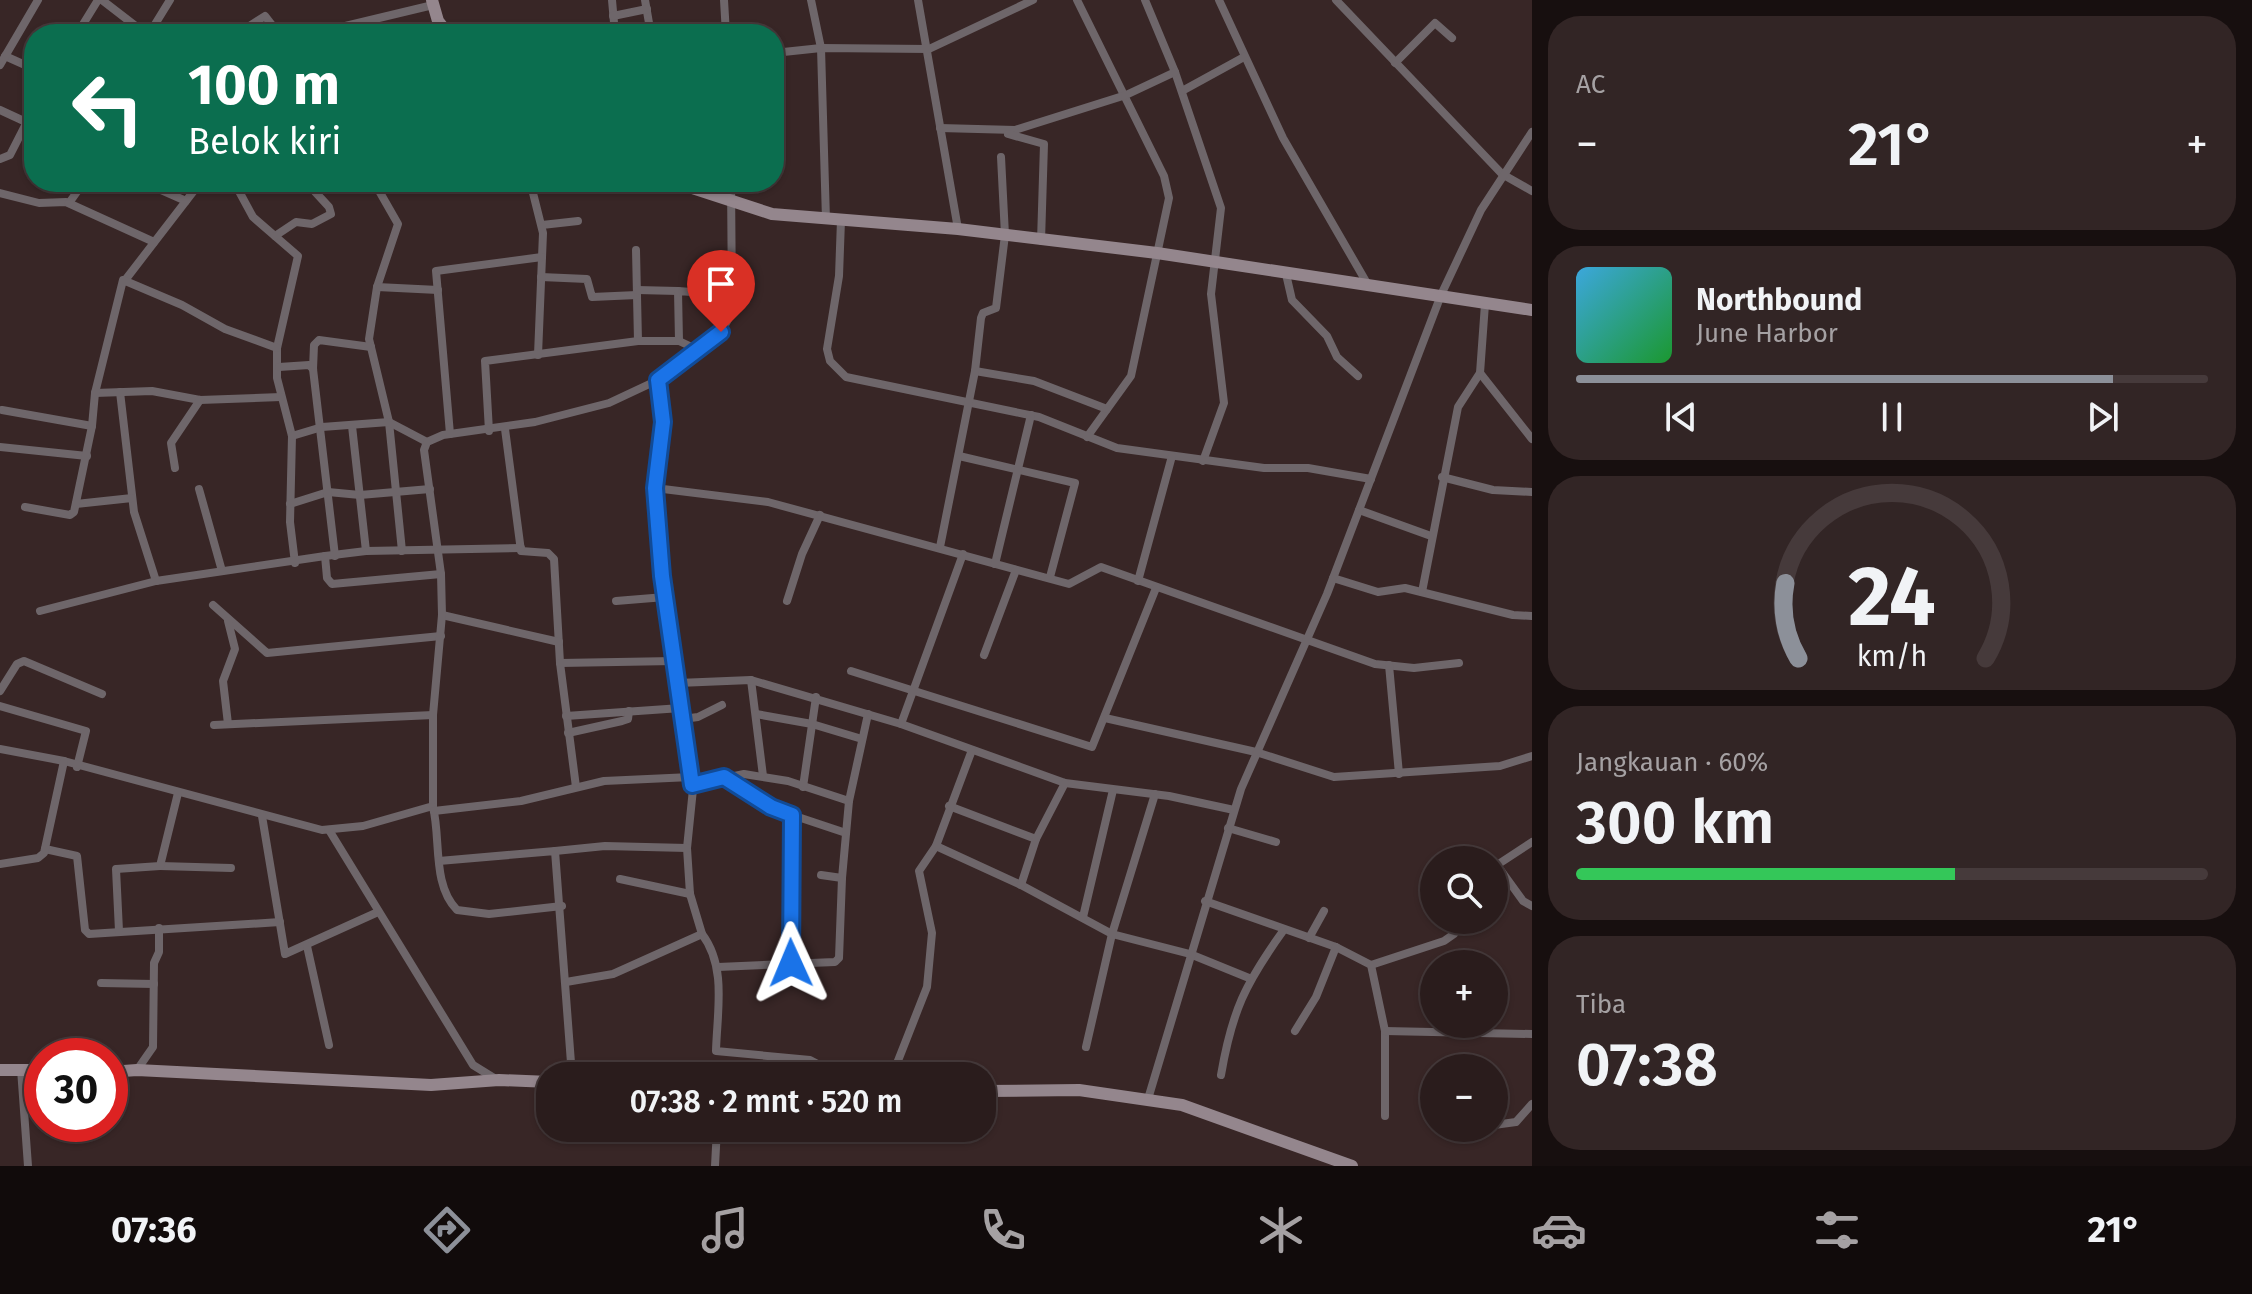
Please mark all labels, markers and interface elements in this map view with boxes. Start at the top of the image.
text: 100 m [188,52,340,119]
icon: left [56,56,160,160]
text: AC [1576,69,1605,100]
text: 21° [1848,109,1936,181]
text: − [1576,118,1598,171]
text: + [2186,118,2208,171]
text: Belok kiri [188,120,342,164]
pin [687,250,755,332]
icon: arrive [699,262,743,306]
text: Northbound [1696,282,1862,318]
text: June Harbor [1696,318,1838,349]
icon: previous [1659,395,1703,439]
icon: pause [1870,395,1914,439]
icon: next [2081,395,2125,439]
text: 24 [1848,547,1936,647]
text: km/h [1857,639,1927,674]
text: Jangkauan · 60% [1576,747,1768,778]
text: 300 km [1576,787,1774,859]
map controls [1420,846,1508,1142]
button: search [1420,846,1508,934]
position arrow [749,921,833,1005]
button: + [1420,950,1508,1038]
text: Tiba [1576,989,1626,1020]
text: 07:38 [1576,1029,1718,1101]
speed limit sign: 30 [24,1038,128,1142]
button: − [1420,1054,1508,1142]
text: 07:38 · 2 mnt · 520 m [630,1084,902,1120]
icon: directions [419,1202,475,1258]
icon: music [697,1202,753,1258]
icon: phone [975,1202,1031,1258]
icon: climate [1253,1202,1309,1258]
icon: car [1531,1202,1587,1258]
icon: filters [1809,1202,1865,1258]
text: 07:36 [111,1208,197,1252]
text: 21° [2088,1208,2141,1252]

